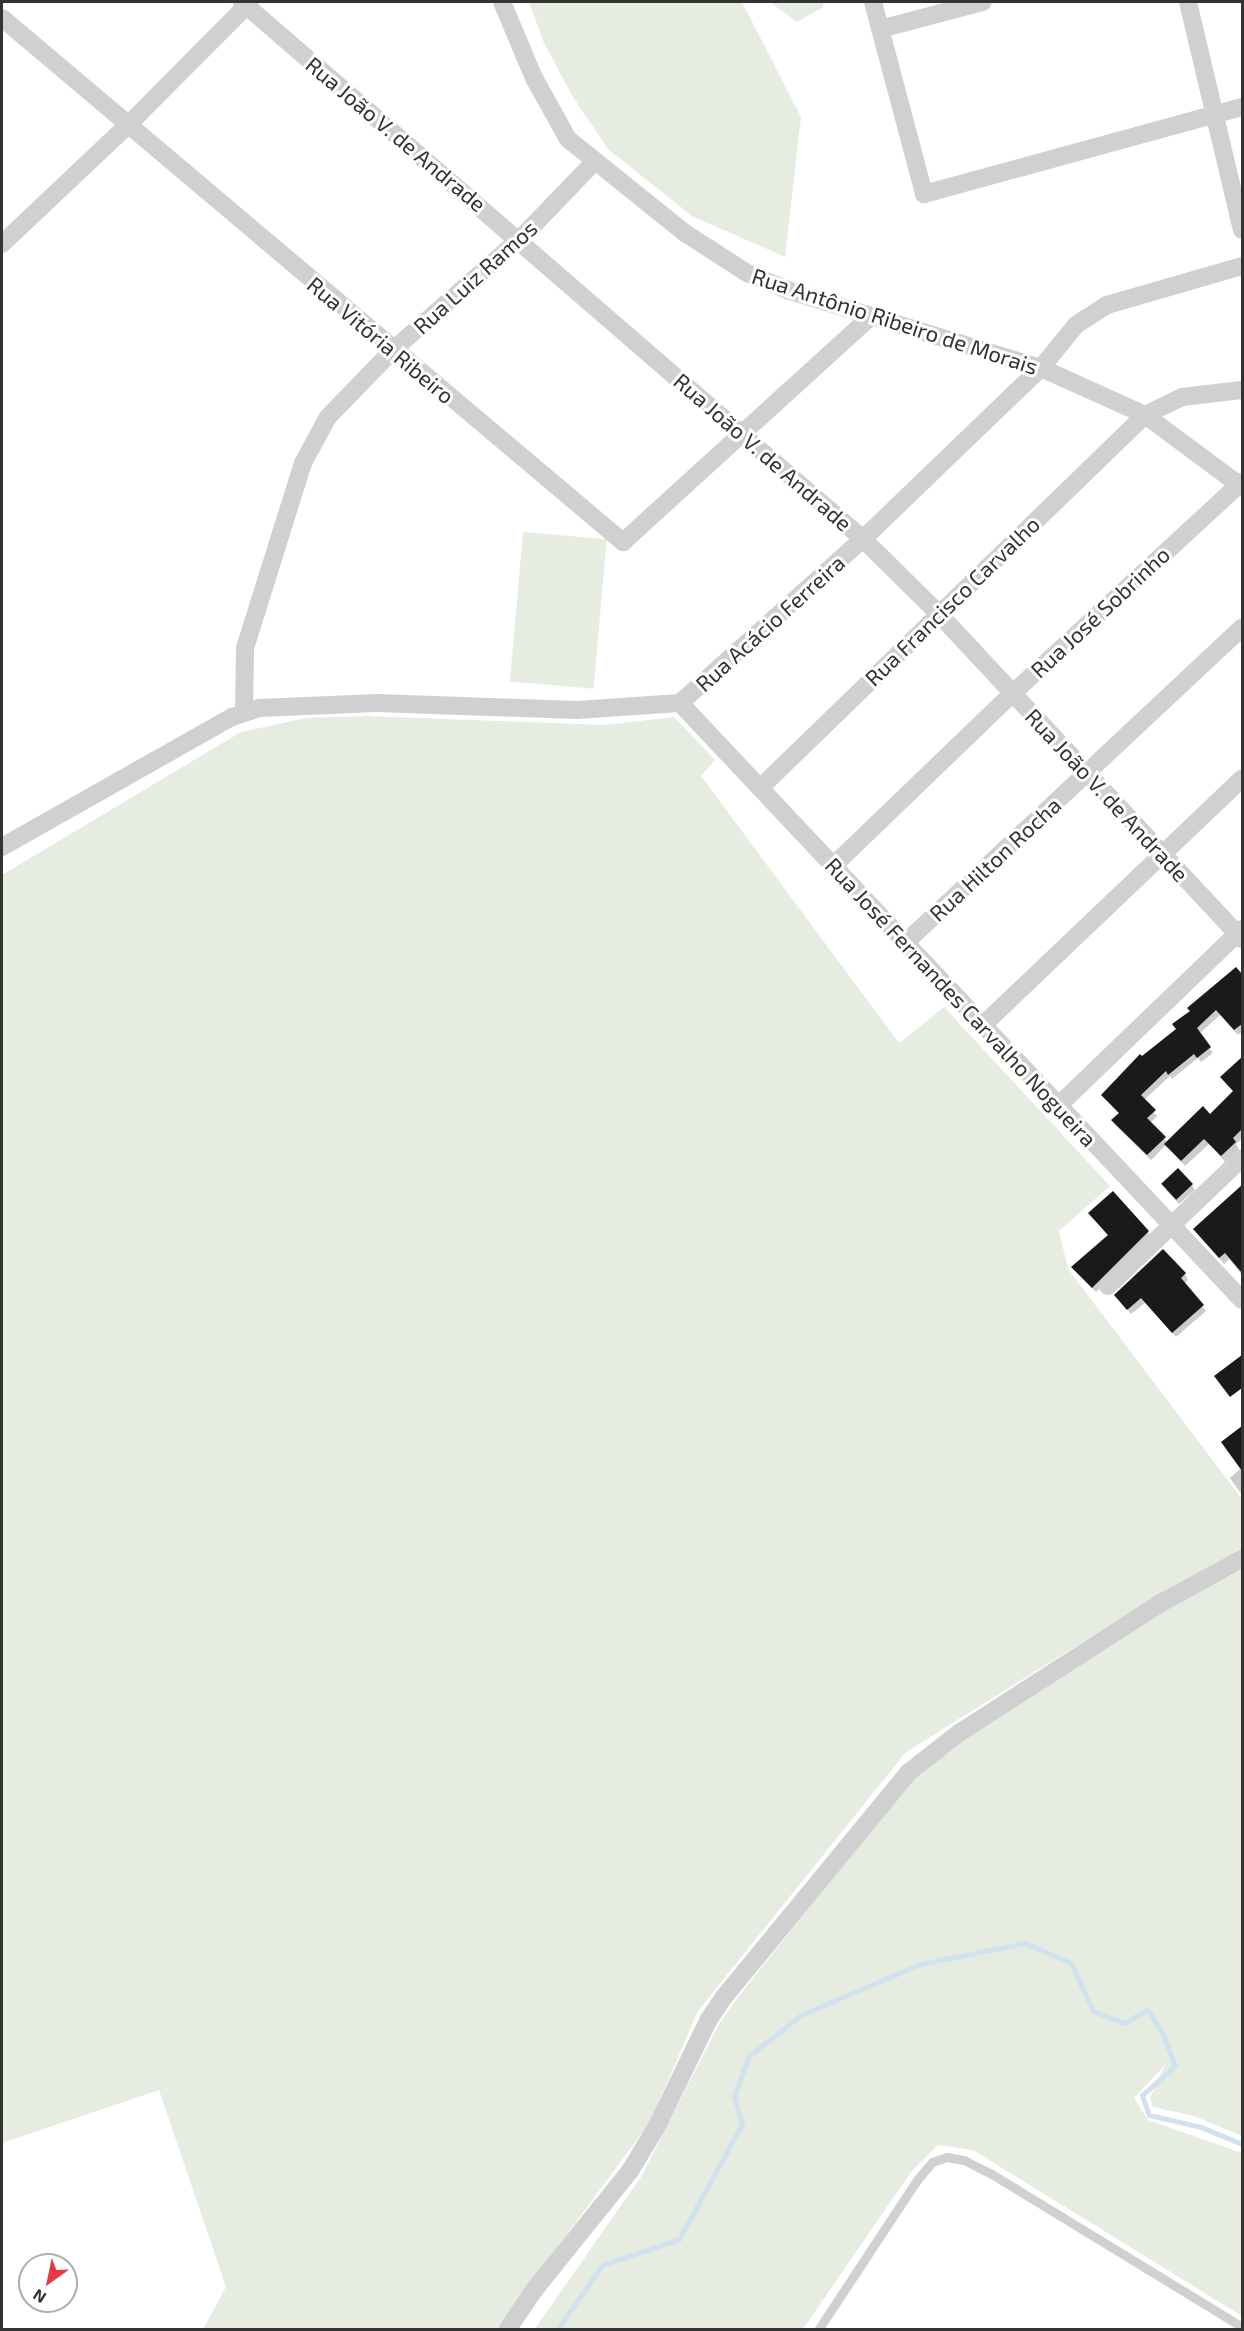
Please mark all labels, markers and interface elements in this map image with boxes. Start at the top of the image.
street label: Rua João V. de Andrade [300,50,492,218]
street label: Rua Luiz Ramos [408,215,542,339]
street label: Rua Antônio Ribeiro de Morais [748,262,1042,380]
street label: Rua Vitória Ribeiro [302,271,460,409]
street label: Rua João V. de Andrade [668,367,858,537]
street label: Rua Francisco Carvalho [859,511,1045,691]
street label: Rua José Sobrinho [1025,541,1175,683]
street label: Rua Acácio Ferreira [690,549,850,697]
street label: Rua João V. de Andrade [1019,702,1195,888]
street label: Rua Hilton Rocha [924,791,1066,927]
street label: Rua José Fernandes Carvalho Nogueira [820,852,1102,1152]
north arrow [18,2253,78,2313]
text: N [29,2286,49,2308]

